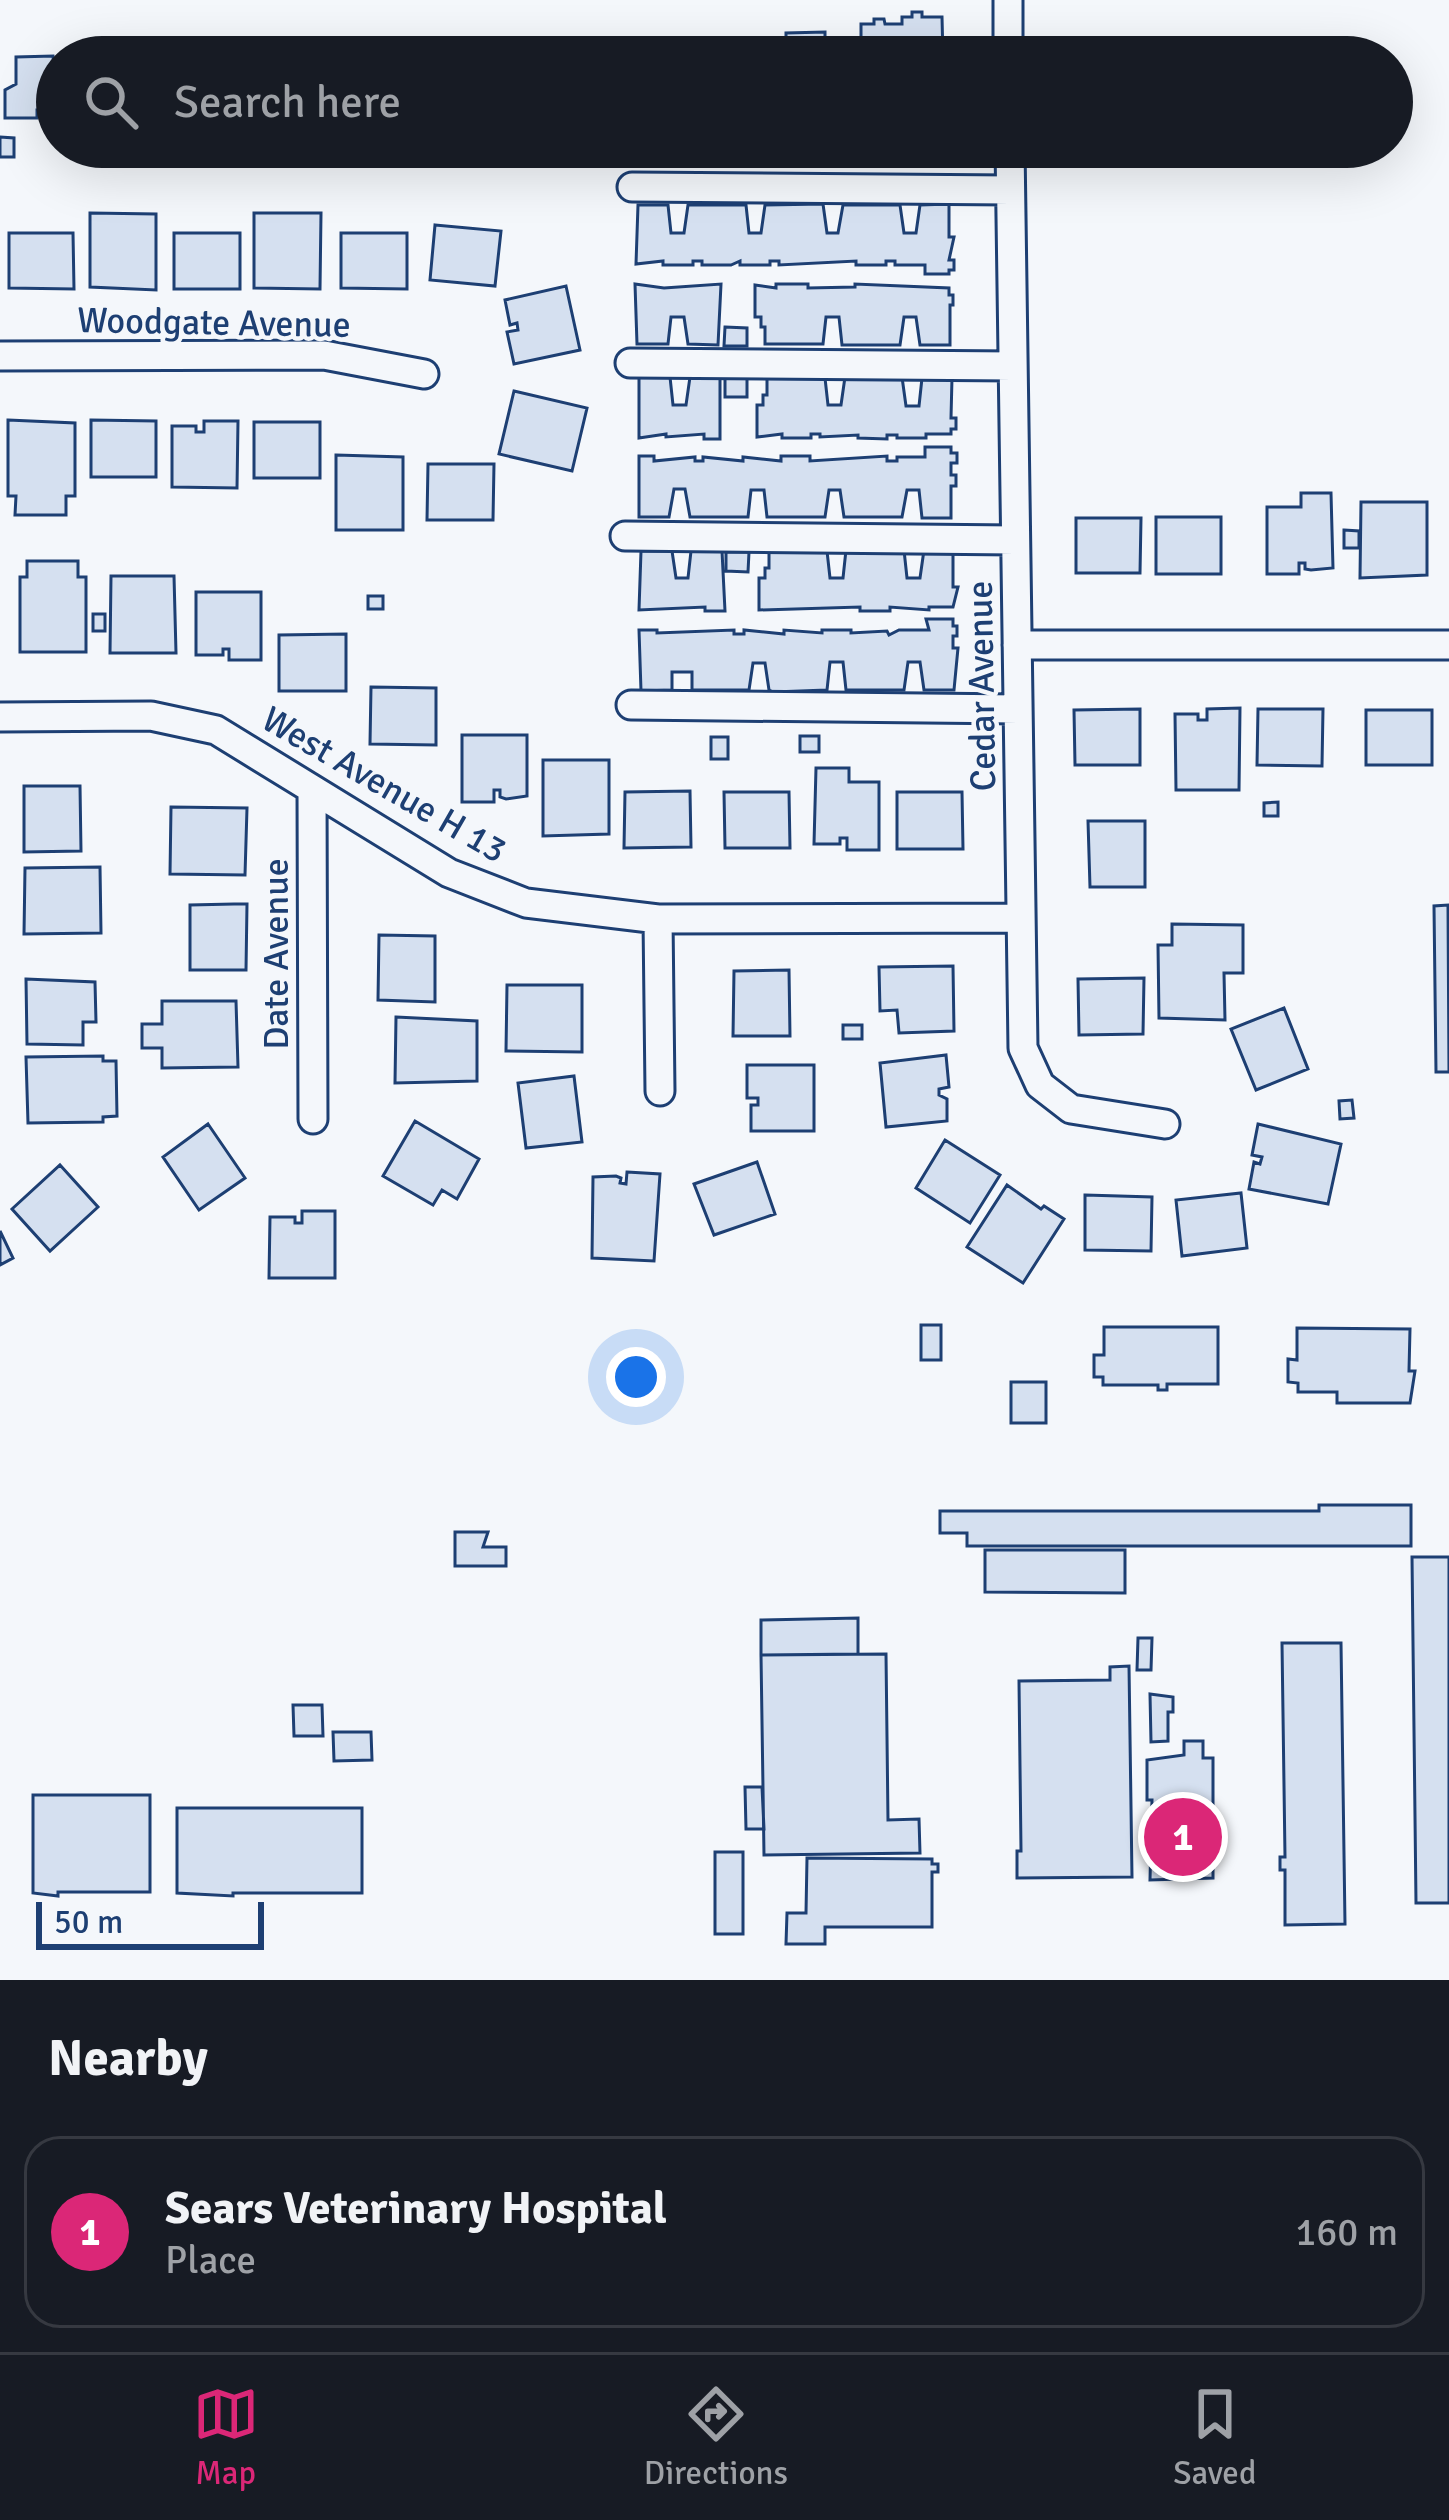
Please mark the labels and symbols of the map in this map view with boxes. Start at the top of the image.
street label: Woodgate Avenue [77,298,351,348]
street label: Cedar Avenue [958,580,1006,792]
street label: West Avenue H 13 [254,697,514,873]
street label: Date Avenue [254,858,299,1050]
your location [606,1347,666,1407]
pin: 1 [1144,1792,1222,1882]
scale bar [36,1896,264,1949]

